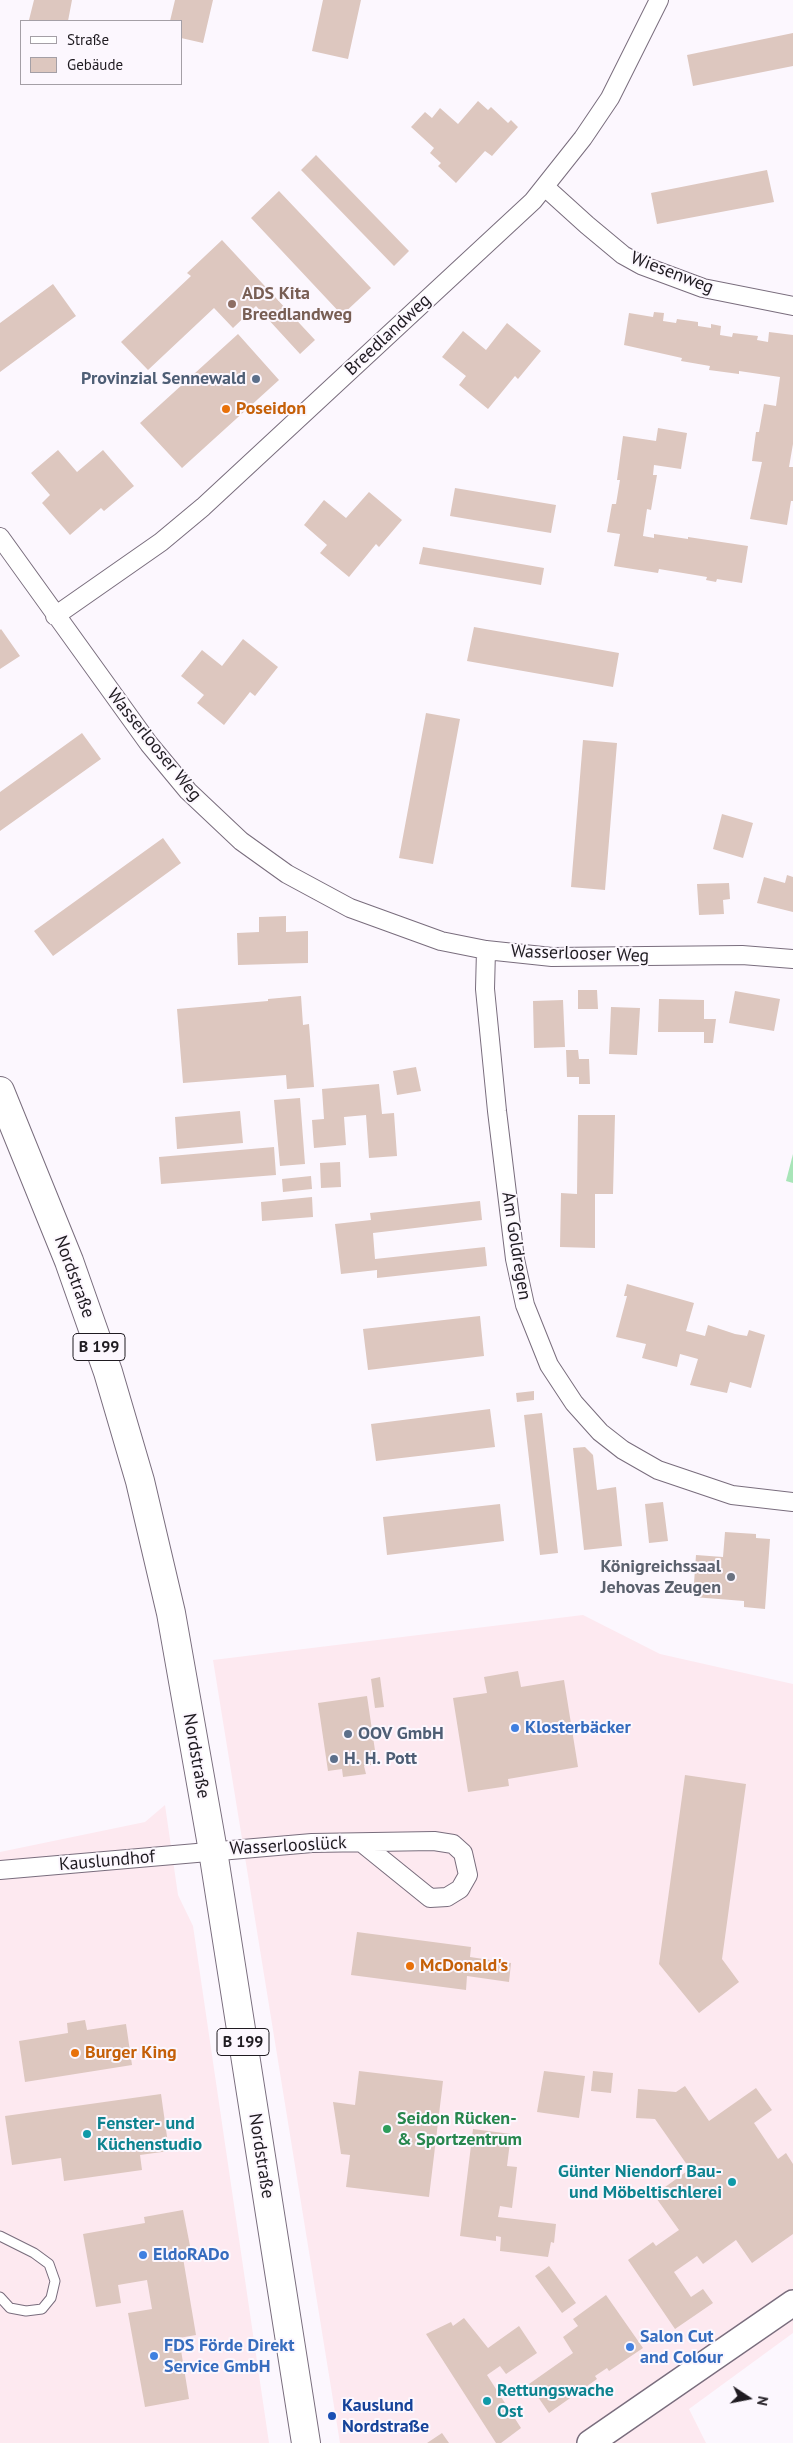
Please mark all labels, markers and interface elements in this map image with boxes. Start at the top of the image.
legend [20,20,182,85]
text: Straße [67,30,109,49]
text: Gebäude [67,55,123,74]
street label: Wiesenweg [627,247,717,299]
place label: ADS Kita Breedlandweg [242,283,352,326]
street label: Breedlandweg [340,290,436,380]
marker: ADS Kita Breedlandweg [226,298,238,310]
place label: Provinzial Sennewald [81,368,246,390]
marker: Provinzial Sennewald [250,373,262,385]
place label: Poseidon [236,398,306,420]
marker: Poseidon [220,403,232,415]
street label: Wasserlooser Weg [102,684,206,806]
street label: Wasserlooser Weg [510,941,650,967]
street label: Am Goldregen [497,1190,535,1302]
street label: Nordstraße [49,1233,99,1321]
road number: B 199 [73,1334,125,1360]
place label: Königreichssaal Jehovas Zeugen [600,1556,721,1598]
marker: Königreichssaal Jehovas Zeugen [725,1571,737,1583]
street label: Nordstraße [178,1712,214,1800]
place label: Klosterbäcker [525,1717,631,1739]
marker: Klosterbäcker [509,1722,521,1734]
place label: OOV GmbH [358,1723,444,1745]
marker: OOV GmbH [342,1728,354,1740]
place label: H. H. Pott [344,1748,417,1770]
marker: H. H. Pott [328,1753,340,1765]
street label: Wasserlooslück [229,1832,347,1860]
street label: Kauslundhof [58,1846,156,1876]
place label: McDonald's [420,1955,508,1977]
marker: McDonald's [404,1960,416,1972]
road number: B 199 [217,2028,269,2056]
place label: Burger King [85,2042,177,2064]
marker: Burger King [69,2047,81,2059]
place label: Seidon Rücken- & Sportzentrum [397,2108,522,2150]
street label: Nordstraße [244,2112,278,2200]
place label: Fenster- und Küchenstudio [97,2113,202,2156]
marker: Seidon Rücken- & Sportzentrum [381,2123,393,2135]
marker: Fenster- und Küchenstudio [81,2128,93,2140]
place label: Günter Niendorf Bau- und Möbeltischlerei [558,2161,722,2204]
marker: Günter Niendorf Bau- und Möbeltischlerei [726,2176,738,2188]
place label: EldoRADo [153,2244,229,2266]
marker: EldoRADo [137,2249,149,2261]
place label: Salon Cut and Colour [640,2326,723,2368]
place label: FDS Förde Direkt Service GmbH [164,2335,294,2378]
marker: Salon Cut and Colour [624,2341,636,2353]
marker: FDS Förde Direkt Service GmbH [148,2350,160,2362]
north arrow [723,2373,773,2423]
place label: Rettungswache Ost [497,2380,614,2422]
place label: Kauslund Nordstraße [342,2395,429,2438]
marker: Rettungswache Ost [481,2395,493,2407]
text: N [753,2395,772,2407]
marker: Kauslund Nordstraße [326,2410,338,2422]

